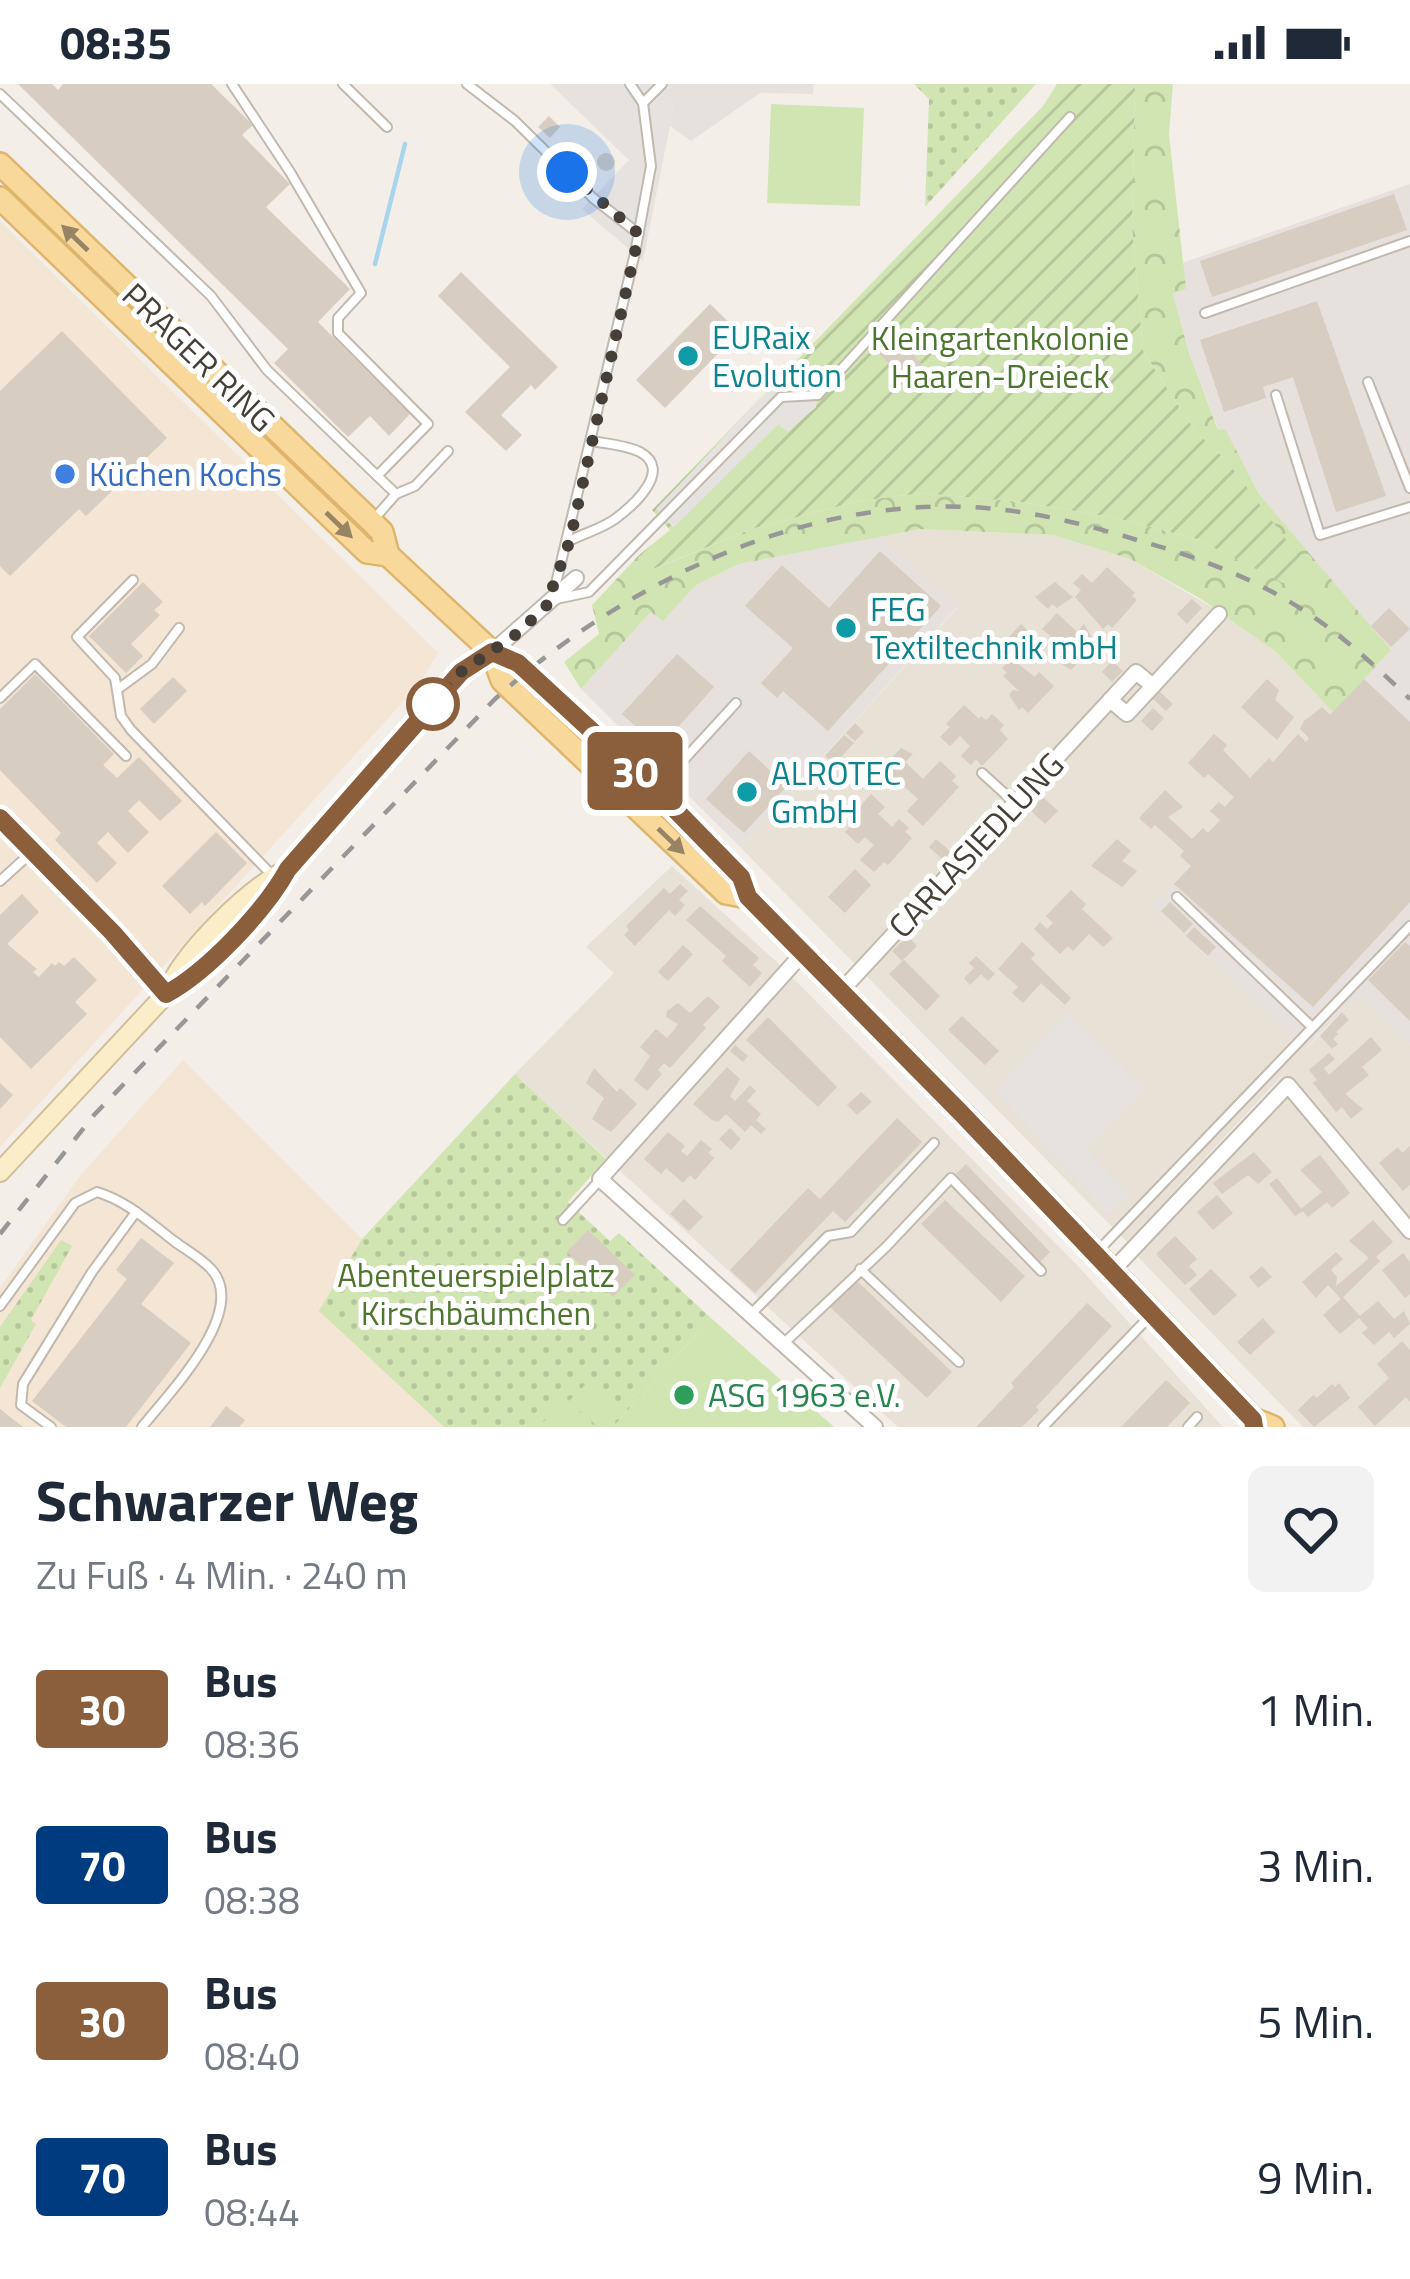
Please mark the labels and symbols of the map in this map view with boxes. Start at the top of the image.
your location [537,142,597,202]
one-way arrow [61,225,90,253]
street label: PRAGER RING [111,271,287,443]
place label: EURaix Evolution [712,312,842,400]
park label: Kleingartenkolonie Haaren-Dreieck [871,313,1129,401]
marker: EURaix Evolution [675,343,701,369]
place label: Küchen Kochs [89,449,282,499]
marker: Küchen Kochs [52,461,78,487]
one-way arrow [324,510,353,538]
place label: FEG Textiltechnik mbH [870,584,1118,672]
marker: FEG Textiltechnik mbH [833,615,859,641]
unlabelled marker [408,679,458,729]
line badge: 30 [581,732,689,810]
street label: CARLASIEDLUNG [877,741,1075,949]
place label: ALROTEC GmbH [771,748,901,836]
marker: ALROTEC GmbH [734,779,760,805]
one-way arrow [657,827,686,855]
park label: Abenteuerspielplatz Kirschbäumchen [337,1250,615,1338]
place label: ASG 1963 e.V. [708,1370,901,1420]
marker: ASG 1963 e.V. [671,1382,697,1408]

